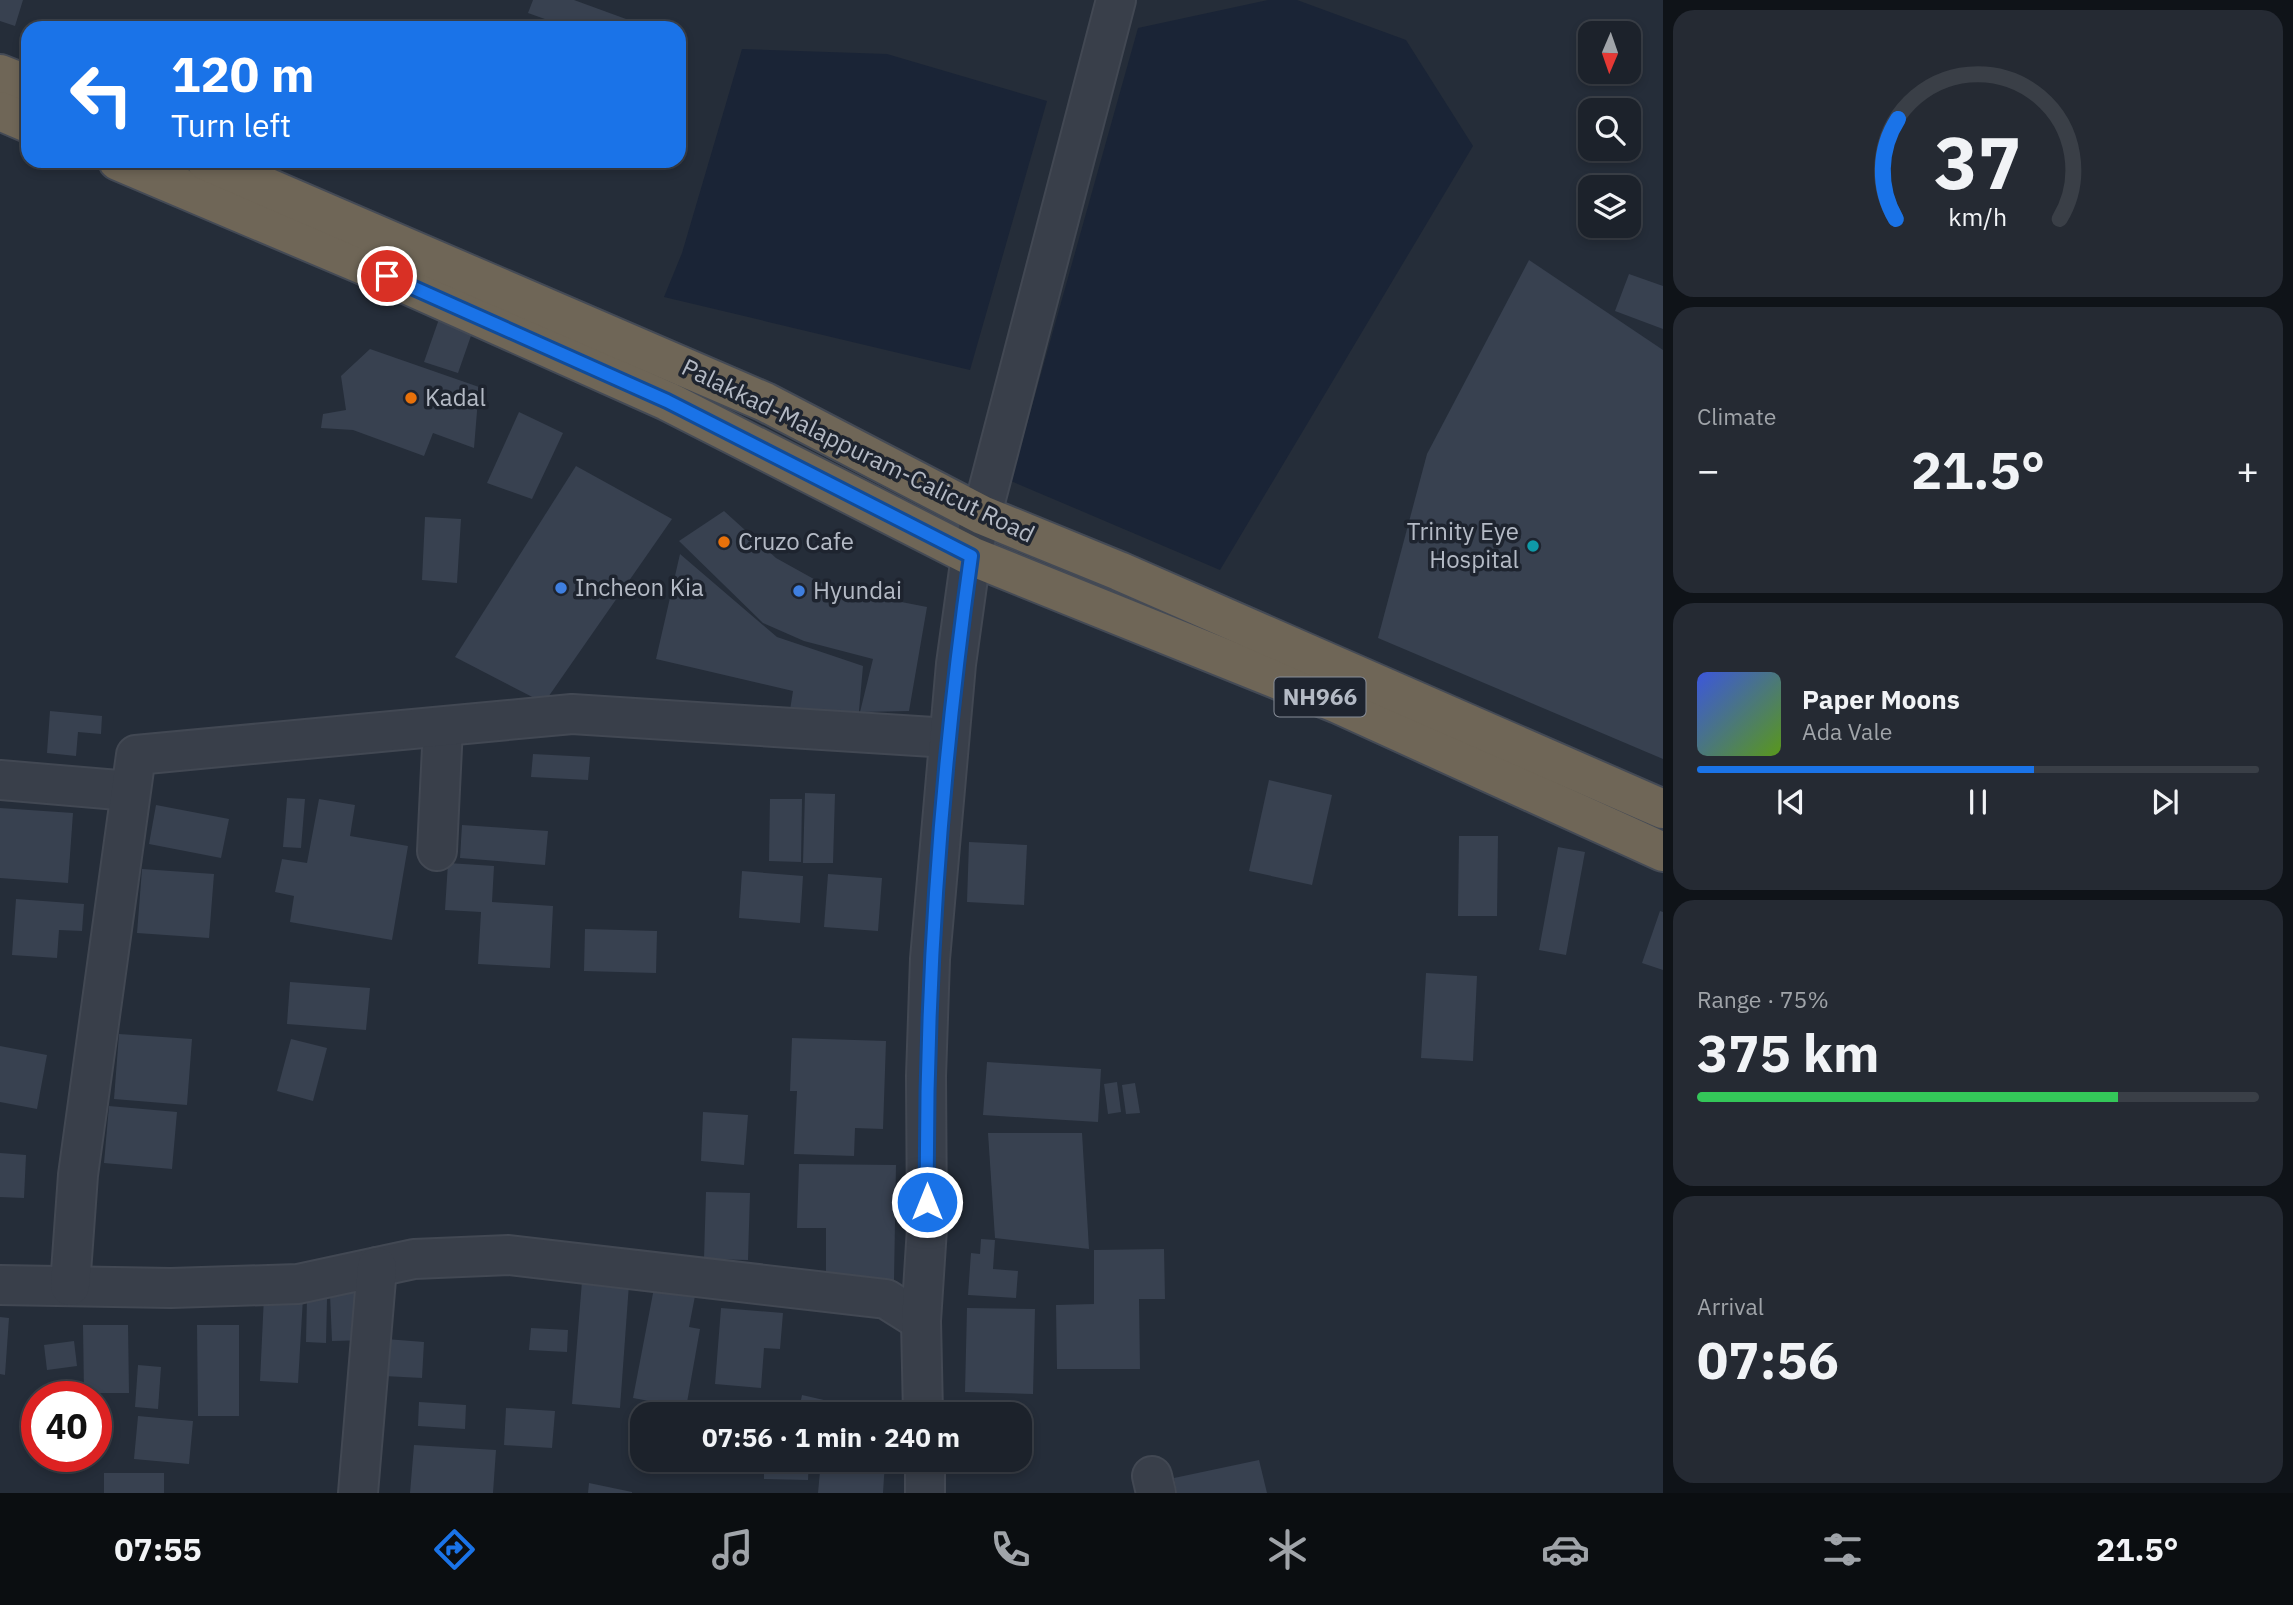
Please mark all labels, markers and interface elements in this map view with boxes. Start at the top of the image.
north arrow [1578,21,1642,84]
map controls [1578,21,1641,238]
text: 120 m [171,42,315,105]
icon: left [56,49,147,140]
button: search [1578,98,1641,161]
text: Turn left [171,104,291,146]
text: 37 [1934,115,2022,210]
button: layers [1578,175,1641,238]
text: km/h [1949,200,2007,233]
pin [357,246,417,306]
icon: arrive [368,257,406,295]
street label: Palakkad-Malappuram-Calicut Road [677,351,1040,550]
place label: Kadal [425,381,486,413]
marker: Kadal [403,390,419,406]
text: Climate [1697,401,1776,431]
text: 21.5° [1911,436,2045,503]
text: − [1697,445,1720,494]
text: + [2236,445,2259,494]
place label: Trinity Eye Hospital [1407,515,1519,575]
place label: Cruzo Cafe [738,525,854,557]
marker: Cruzo Cafe [716,534,732,550]
marker: Trinity Eye Hospital [1525,538,1541,554]
place label: Incheon Kia [575,571,704,603]
place label: Hyundai [813,574,902,606]
marker: Incheon Kia [553,580,569,596]
marker: Hyundai [791,583,807,599]
road number: NH966 [1274,678,1366,716]
text: Paper Moons [1802,682,1960,716]
text: Ada Vale [1802,716,1892,746]
icon: previous [1772,783,1810,821]
icon: pause [1959,783,1997,821]
icon: next [2146,783,2184,821]
text: Range · 75% [1697,984,1829,1014]
text: 375 km [1697,1019,1879,1086]
position arrow [890,1165,964,1239]
text: Arrival [1697,1291,1764,1321]
text: 07:56 [1697,1326,1839,1393]
speed limit sign: 40 [21,1381,112,1472]
text: 07:56 · 1 min · 240 m [702,1420,960,1454]
icon: directions [430,1525,479,1574]
icon: music [708,1525,757,1574]
icon: phone [986,1525,1035,1574]
icon: climate [1263,1525,1312,1574]
icon: car [1541,1525,1590,1574]
icon: filters [1818,1525,1867,1574]
text: 07:55 [114,1528,202,1570]
text: 21.5° [2096,1528,2179,1570]

